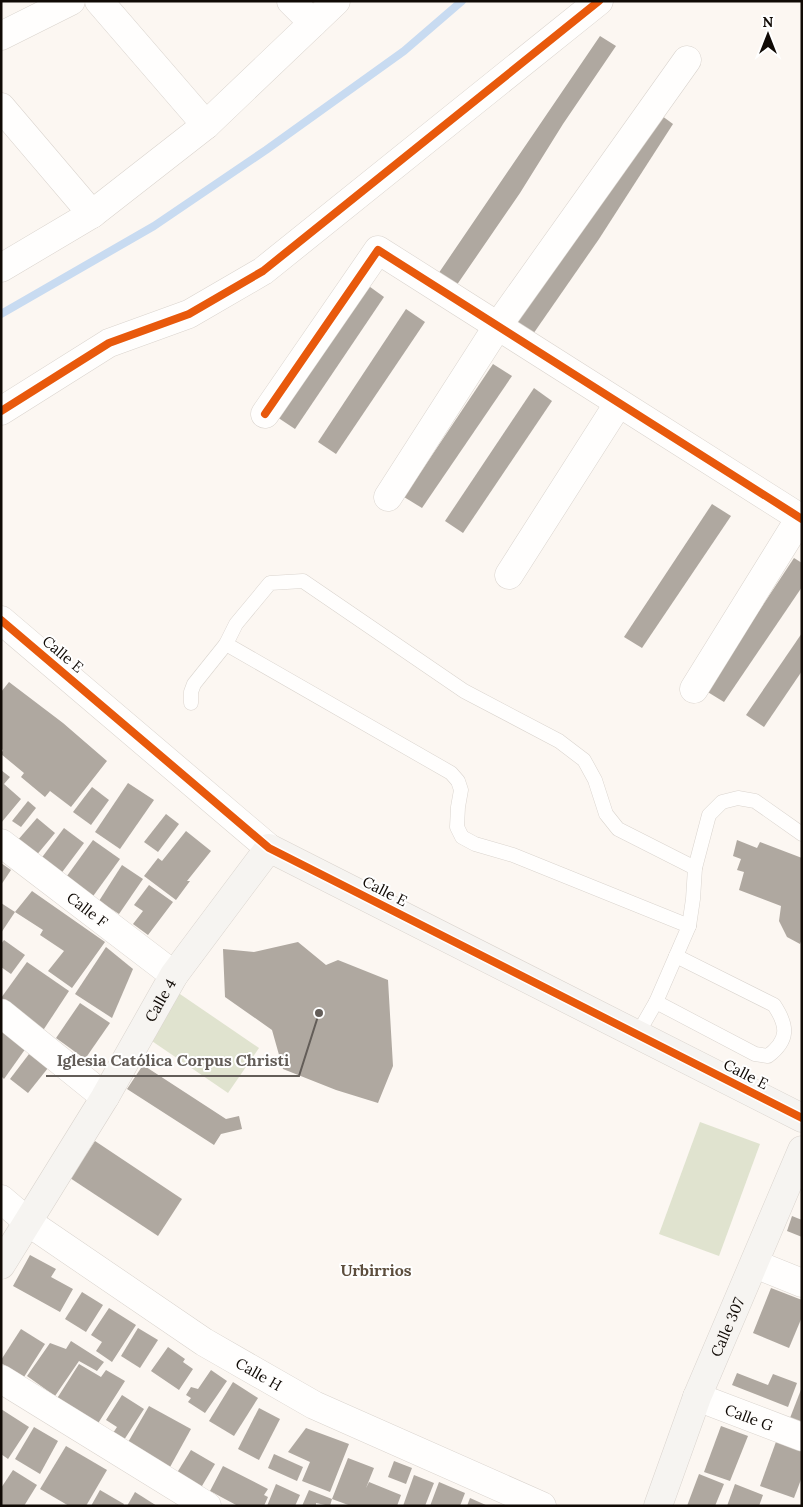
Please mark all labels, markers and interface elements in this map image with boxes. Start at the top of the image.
north arrow [743,10,793,60]
text: N [763,13,774,31]
street label: Calle E [39,631,87,677]
street label: Calle E [359,872,411,910]
street label: Calle F [63,887,112,931]
street label: Calle 4 [140,975,180,1025]
callout: Iglesia Católica Corpus Christi [46,1045,299,1076]
text: Iglesia Católica Corpus Christi [57,1050,289,1070]
street label: Calle E [720,1055,772,1093]
district label: Urbirrios [340,1260,412,1280]
street label: Calle 307 [706,1294,748,1359]
street label: Calle H [233,1353,286,1394]
street label: Calle G [723,1399,777,1435]

